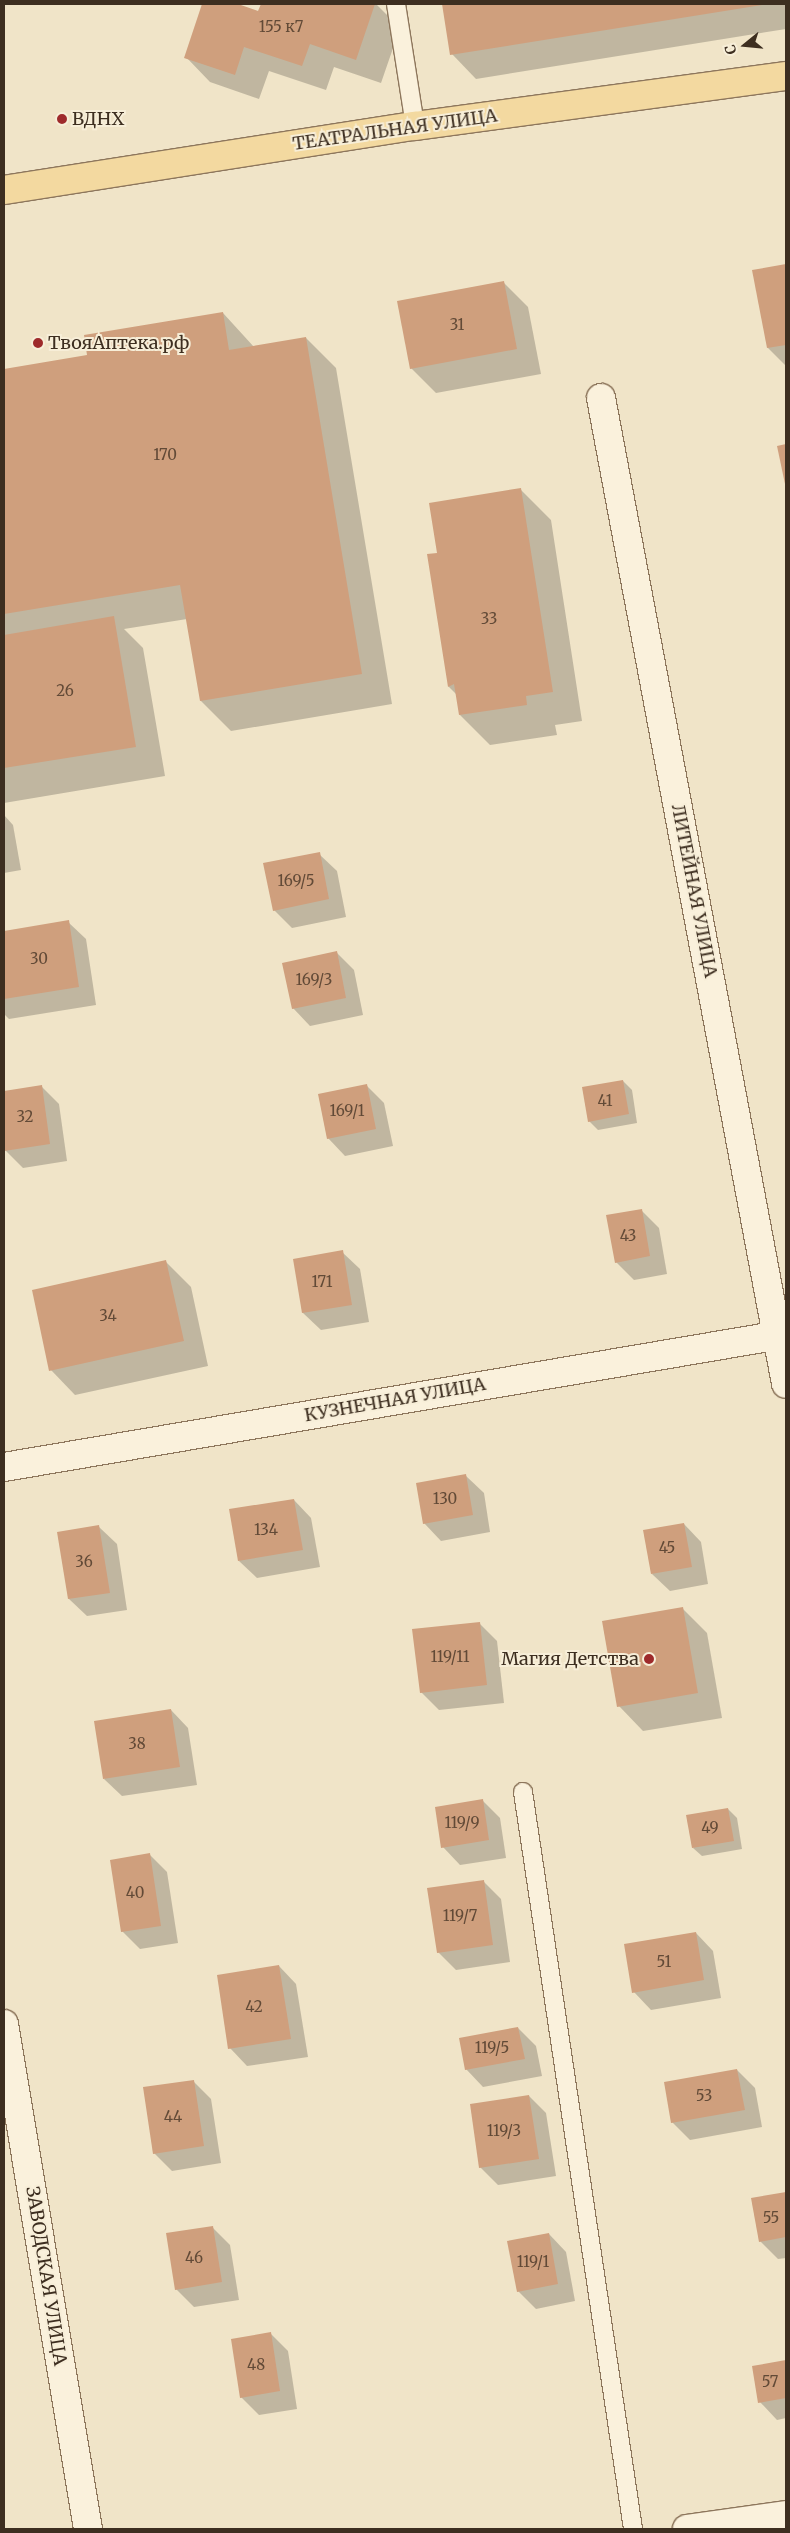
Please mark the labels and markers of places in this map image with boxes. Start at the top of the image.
place label: ВДНХ [72,108,124,130]
marker: ВДНХ [56,113,68,125]
place label: ТвояАптека.рф [48,332,189,354]
marker: ТвояАптека.рф [32,337,44,349]
place label: Магия Детства [501,1648,639,1670]
marker: Магия Детства [643,1653,655,1665]

